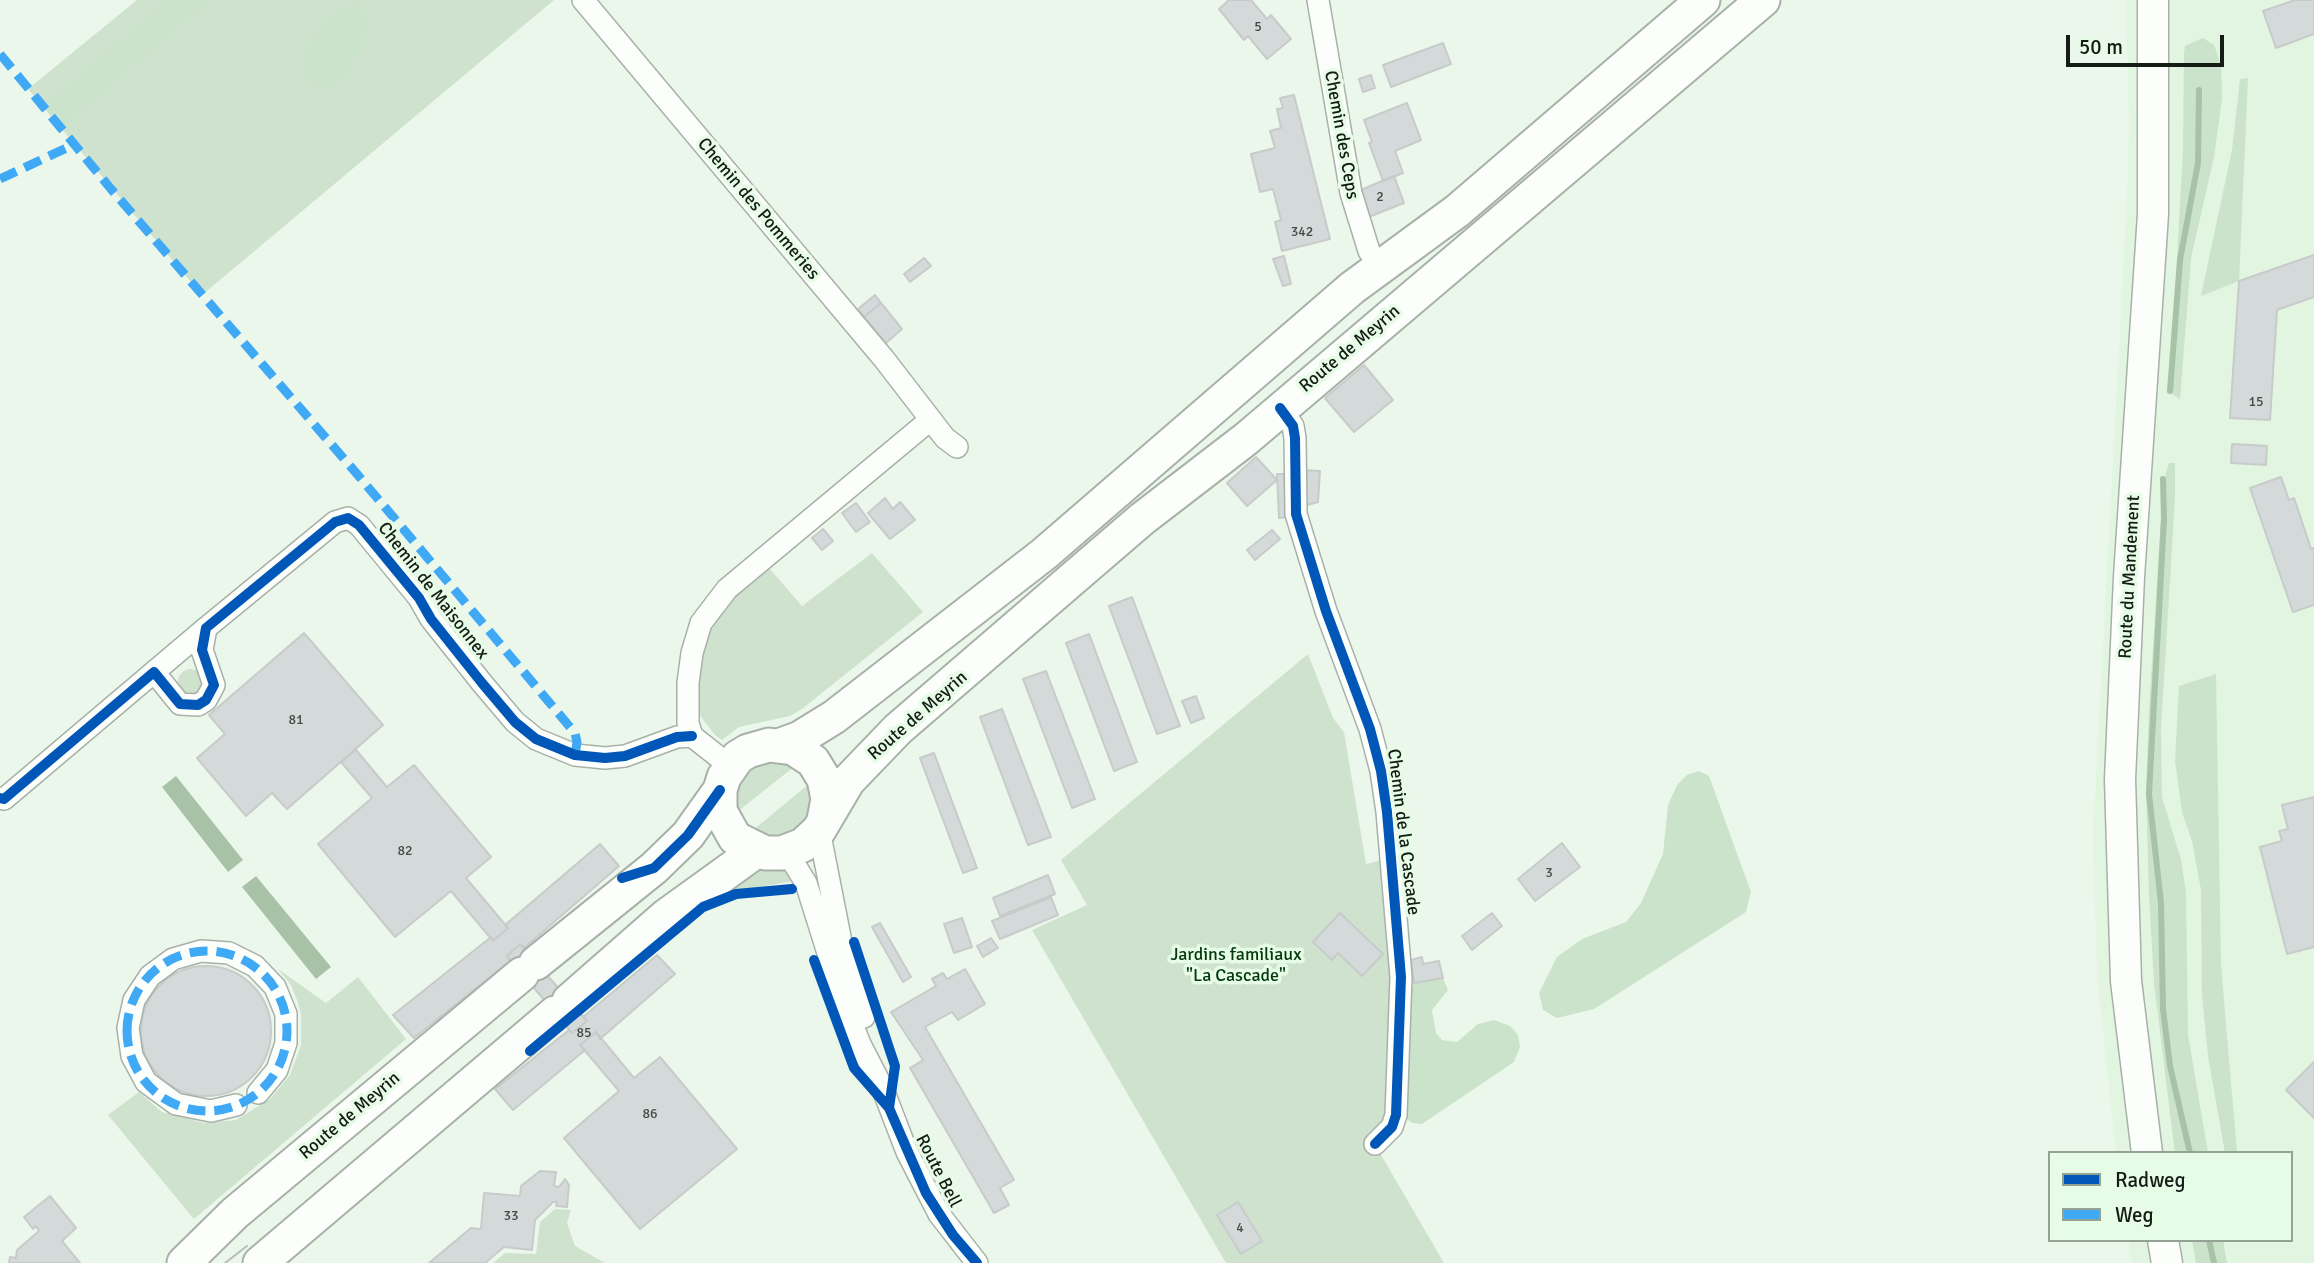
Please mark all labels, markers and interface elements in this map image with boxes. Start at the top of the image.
house number: 5 [1254,19,1262,35]
scale bar [2069,21,2226,65]
text: 50 m [2079,34,2123,60]
street label: Chemin des Ceps [1319,69,1363,201]
street label: Chemin des Pommeries [692,134,824,284]
house number: 2 [1376,189,1384,205]
house number: 342 [1291,224,1313,240]
street label: Route de Meyrin [1295,301,1405,397]
house number: 15 [2248,394,2264,410]
street label: Route du Mandement [2115,495,2145,659]
street label: Chemin de Maisonnex [373,518,493,664]
street label: Route de Meyrin [864,667,972,765]
house number: 81 [288,712,304,728]
street label: Chemin de la Cascade [1382,748,1424,916]
house number: 82 [397,843,413,859]
house number: 3 [1545,865,1553,881]
park label: Jardins familiaux "La Cascade" [1171,944,1301,986]
house number: 85 [576,1025,592,1041]
street label: Route de Meyrin [295,1068,405,1164]
house number: 86 [642,1106,658,1122]
street label: Route Bell [910,1131,966,1211]
legend [2048,1151,2293,1242]
text: Radweg [2115,1167,2186,1193]
text: Weg [2115,1202,2154,1228]
house number: 33 [503,1208,519,1224]
house number: 4 [1236,1220,1244,1236]

